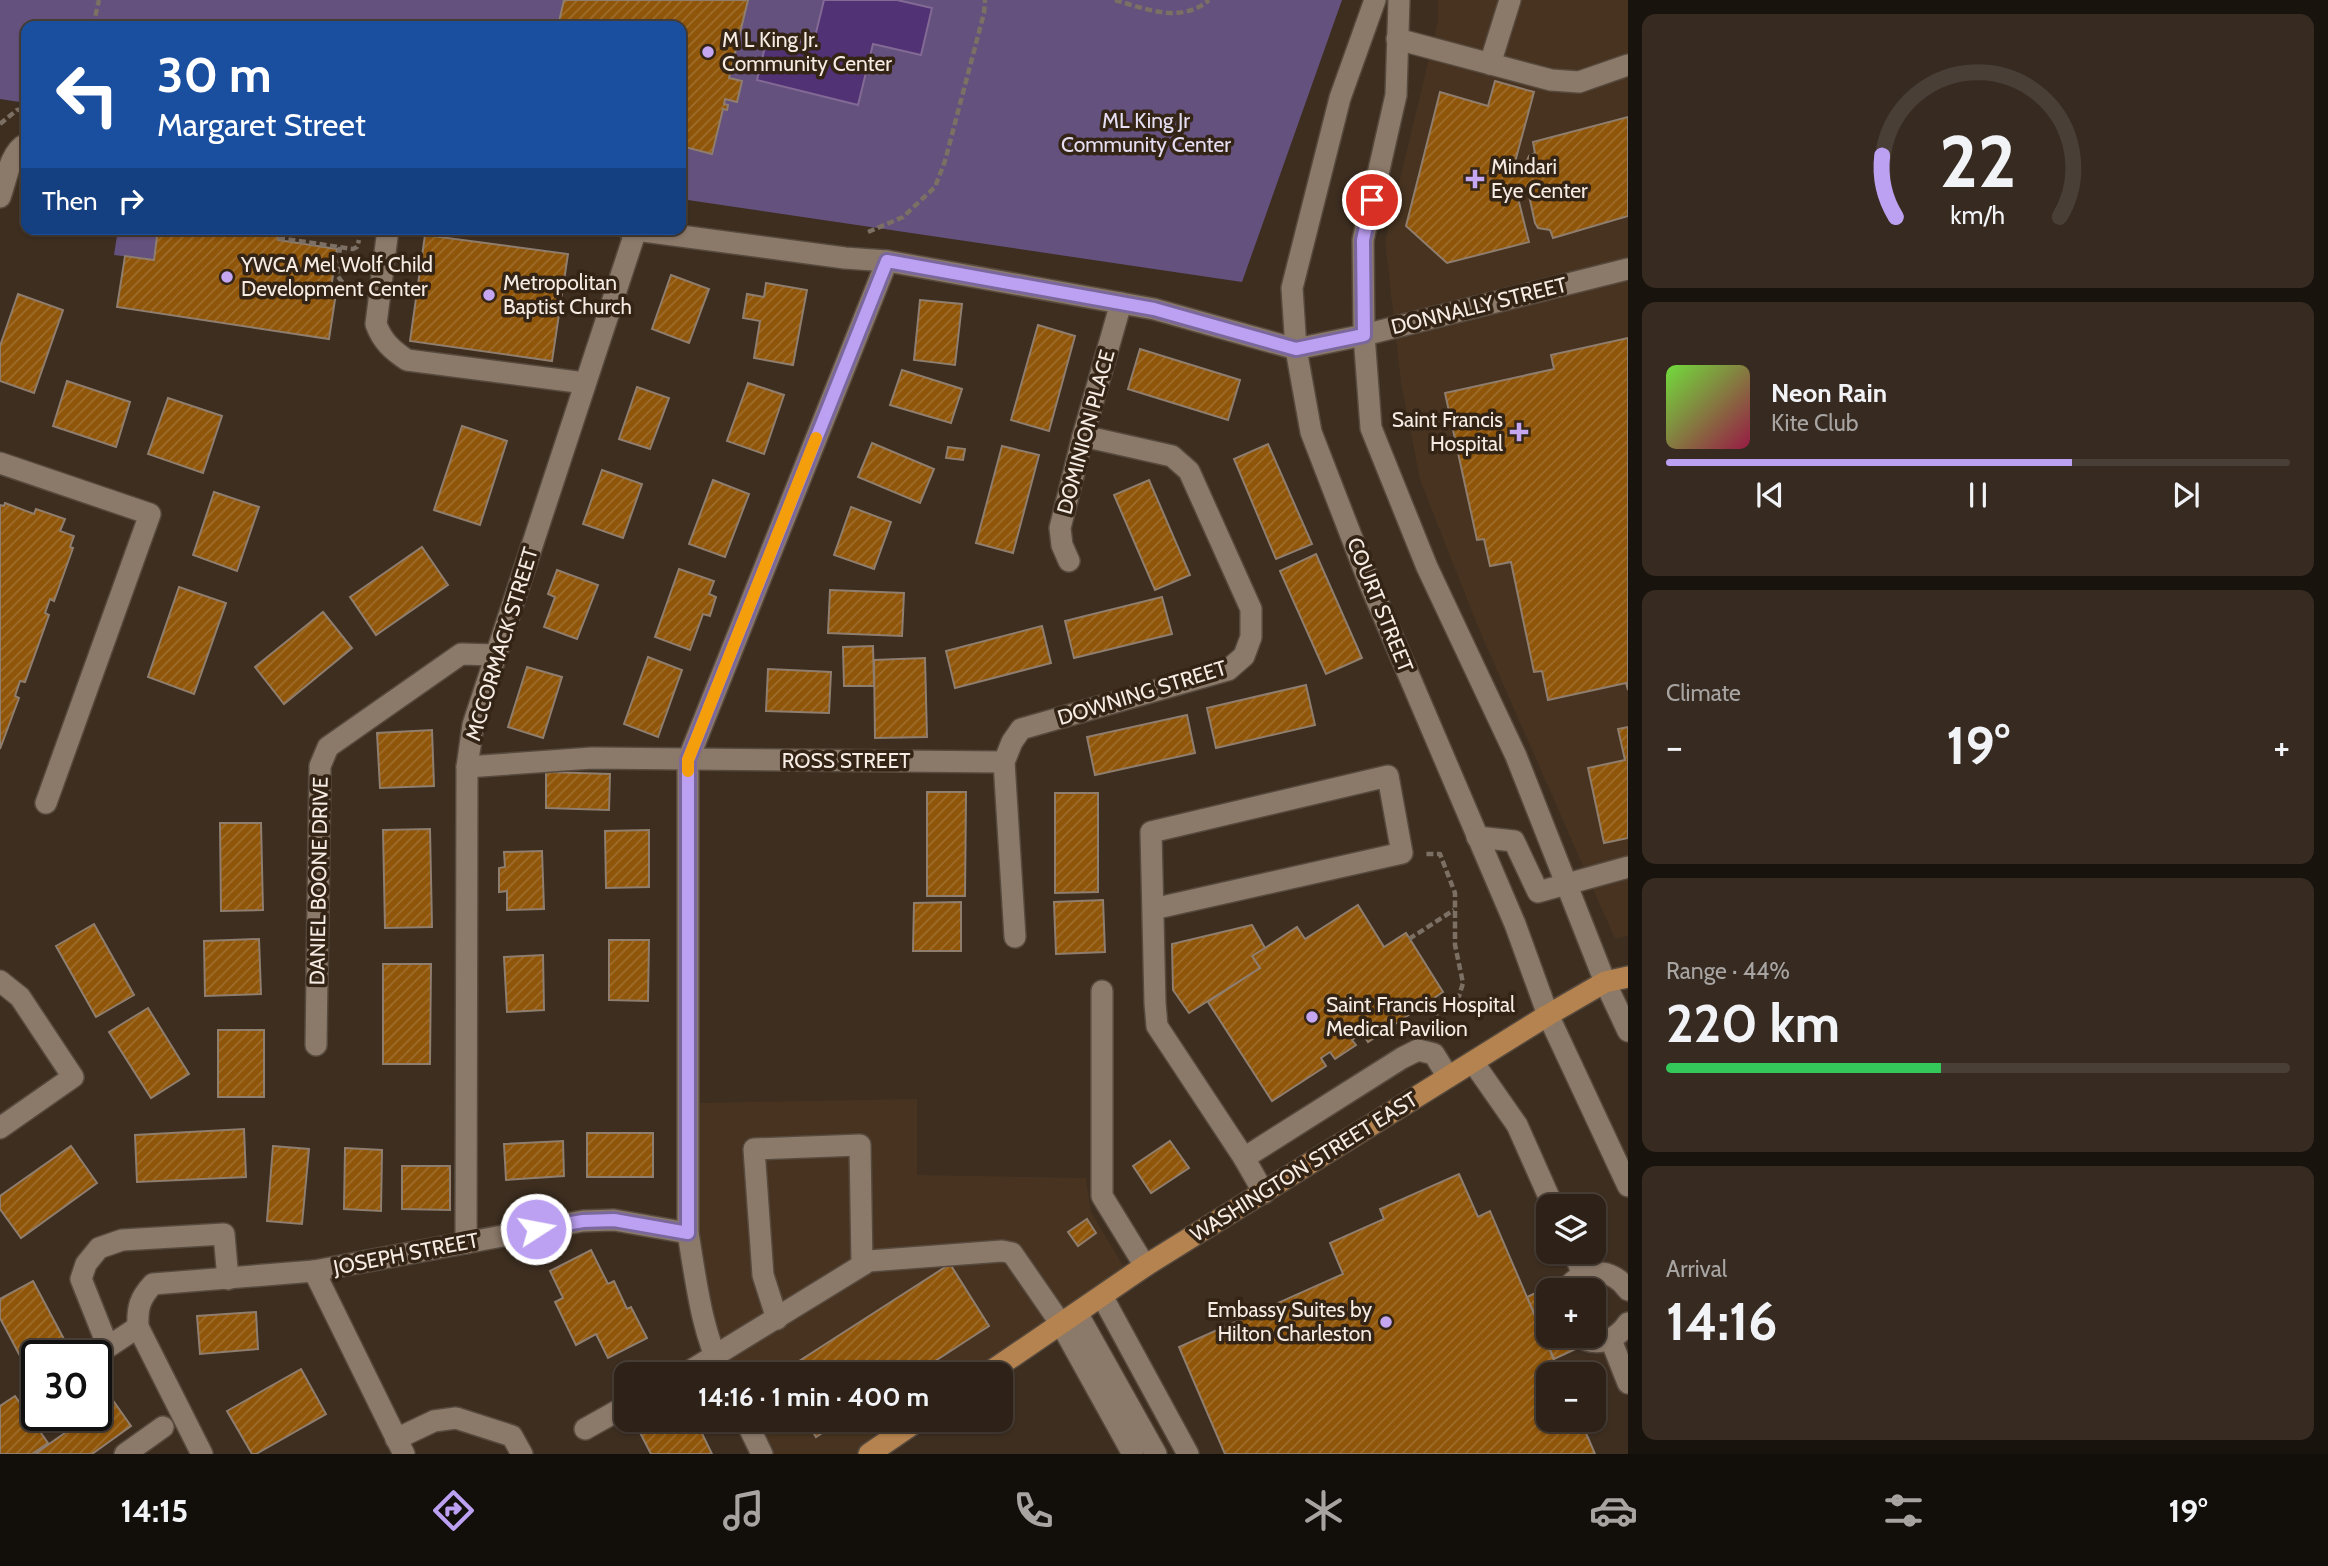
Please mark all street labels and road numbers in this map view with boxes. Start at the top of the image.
street label: DONNALLY STREET [1388,272,1569,339]
street label: DOMINION PLACE [1052,347,1119,517]
street label: COURT STREET [1342,534,1419,676]
street label: MCCORMACK STREET [460,544,543,744]
street label: DOWNING STREET [1054,655,1229,730]
street label: ROSS STREET [782,748,910,773]
street label: DANIEL BOONE DRIVE [304,776,333,986]
street label: WASHINGTON STREET EAST [1186,1086,1422,1247]
street label: JOSEPH STREET [330,1227,481,1280]

